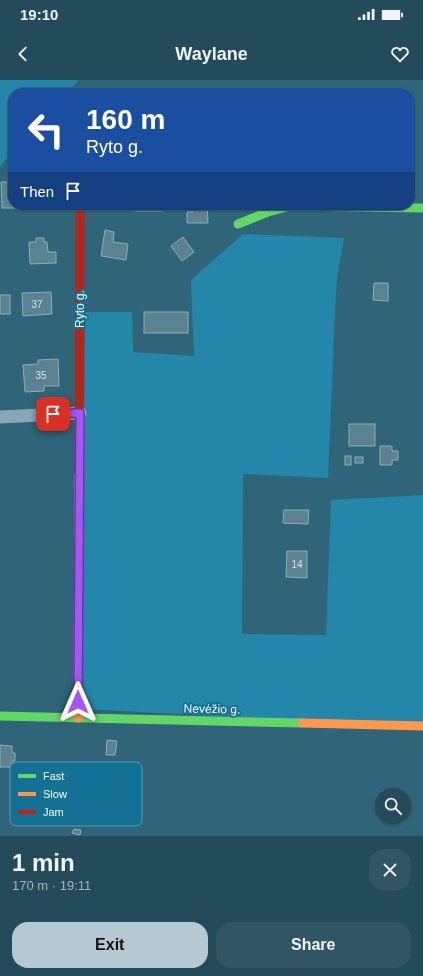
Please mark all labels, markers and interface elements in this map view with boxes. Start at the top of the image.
text: 19:10 [20,6,58,23]
icon: back [12,43,34,65]
icon: heart [389,43,411,65]
text: Waylane [175,44,248,64]
icon: left [20,104,72,156]
text: 160 m [86,104,165,135]
text: Ryto g. [86,137,143,157]
icon: arrive [62,180,84,202]
text: Then [20,183,54,200]
street label: Ryto g. [73,290,87,328]
house number: 37 [31,299,43,310]
house number: 35 [35,370,47,381]
pin [36,397,70,431]
icon: arrive [42,403,64,425]
house number: 14 [291,559,303,570]
position arrow [57,681,99,723]
street label: Nevėžio g. [184,702,240,716]
legend [10,762,142,826]
text: Fast [43,770,64,782]
text: Slow [43,788,67,800]
map controls [375,788,411,824]
button: search [375,788,411,824]
text: Jam [43,806,64,818]
text: 1 min [12,849,75,876]
button: close [369,849,411,891]
text: 170 m · 19:11 [12,878,91,893]
button: Exit [12,922,208,968]
button: Share [216,922,411,968]

